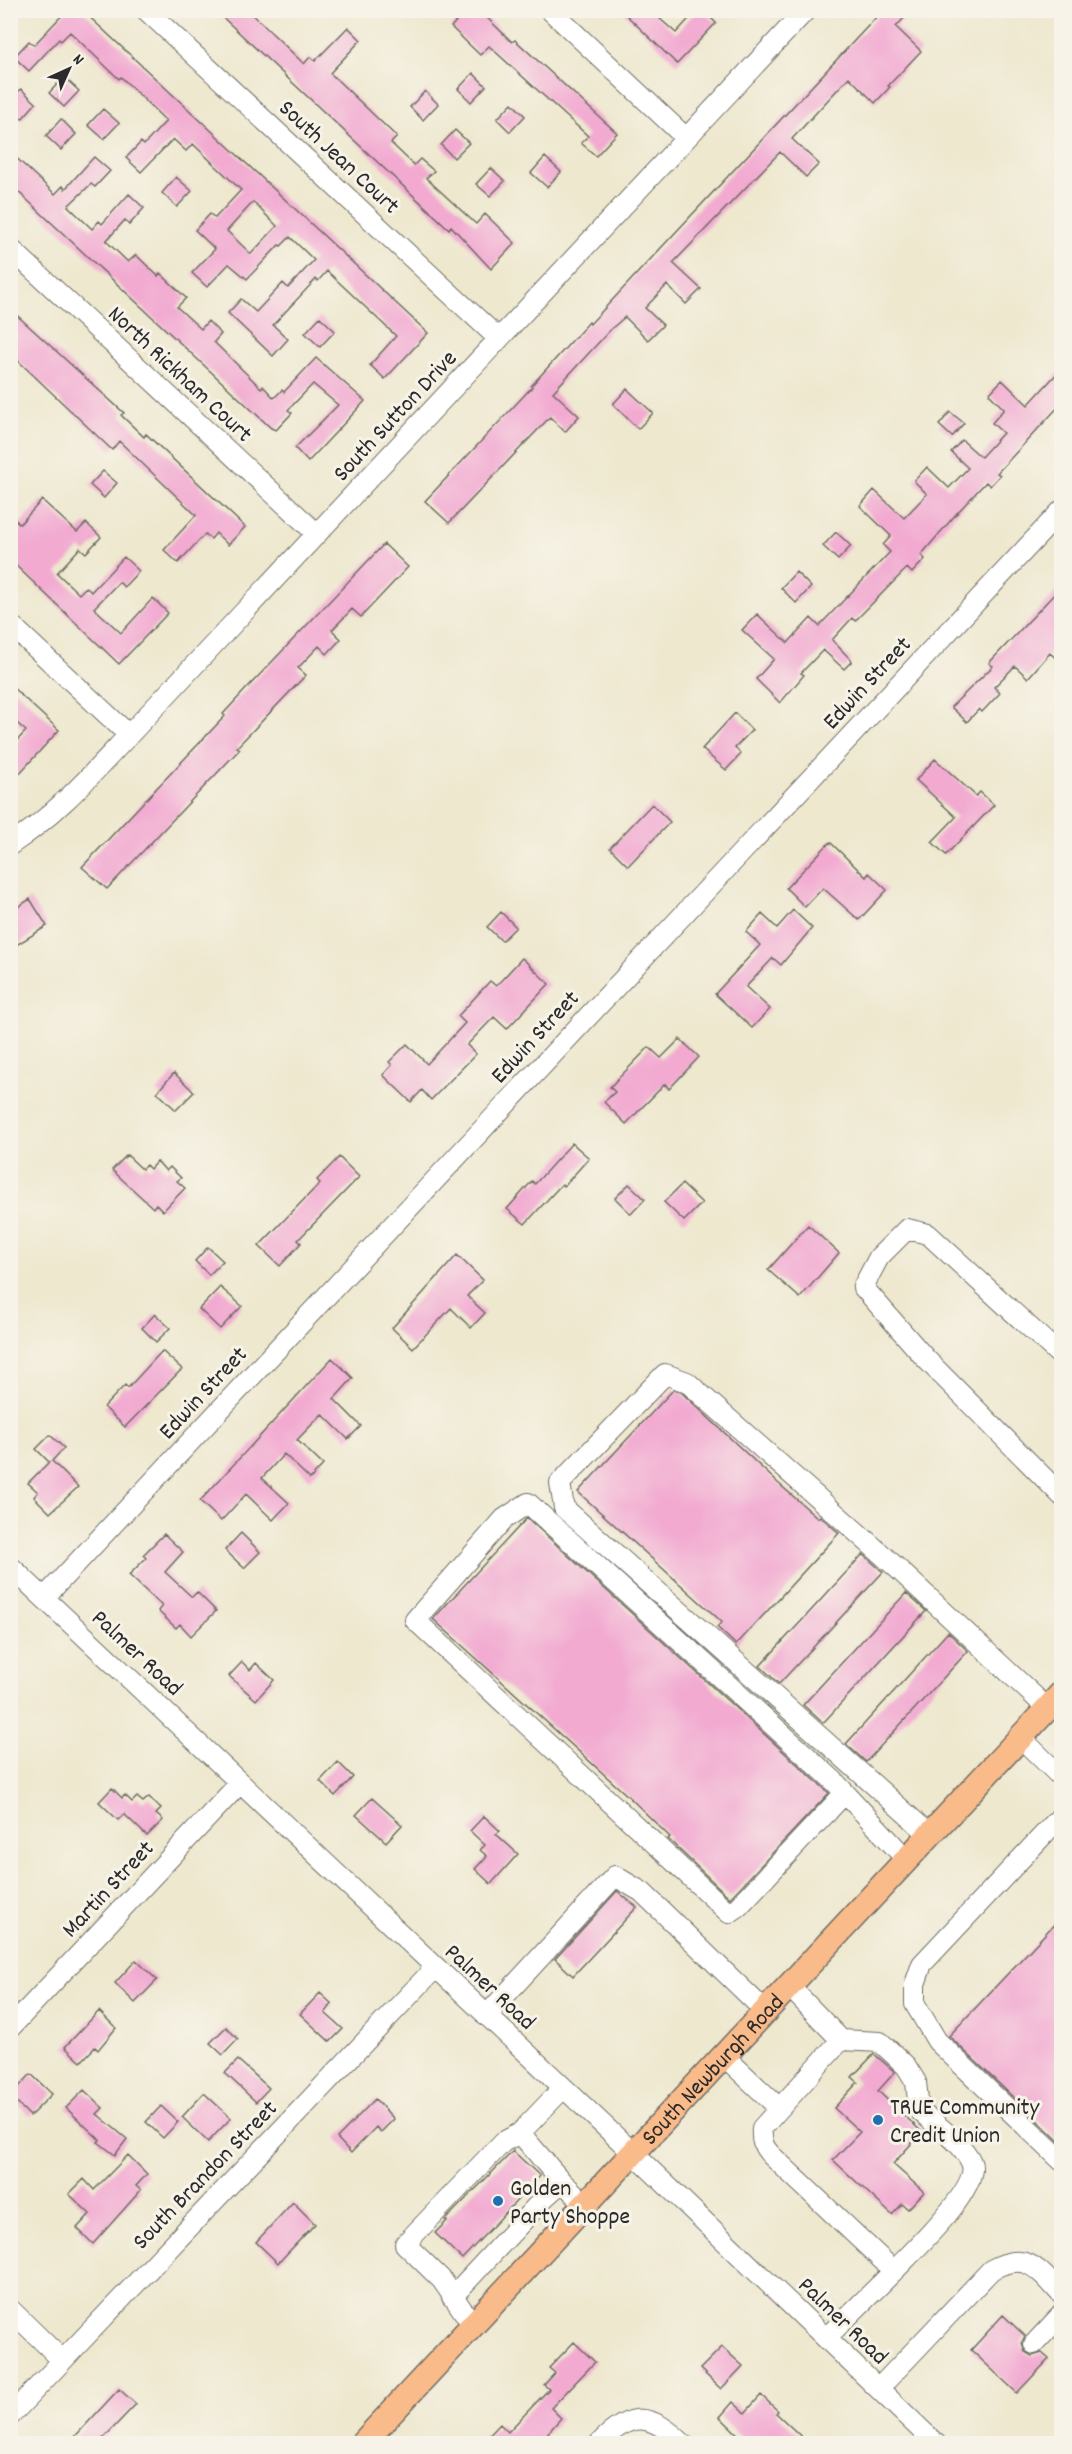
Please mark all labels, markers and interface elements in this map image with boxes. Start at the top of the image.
north arrow [39,39,99,99]
text: N [67,49,89,71]
street label: South Jean Court [270,93,406,223]
street label: North Rickham Court [99,299,259,452]
street label: South Sutton Drive [326,344,466,490]
street label: Edwin Street [816,630,921,738]
street label: Edwin Street [484,984,589,1092]
street label: Edwin Street [152,1340,257,1448]
street label: Palmer Road [83,1603,189,1706]
street label: Martin Street [55,1834,163,1946]
street label: Palmer Road [436,1937,542,2040]
street label: South Newburgh Road [635,1987,793,2154]
place label: TRUE Community Credit Union [890,2092,1040,2154]
street label: South Brandon Street [126,2094,287,2259]
marker: TRUE Community Credit Union [871,2113,885,2127]
place label: Golden Party Shoppe [510,2173,630,2235]
marker: Golden Party Shoppe [491,2194,505,2208]
street label: Palmer Road [789,2270,895,2374]

